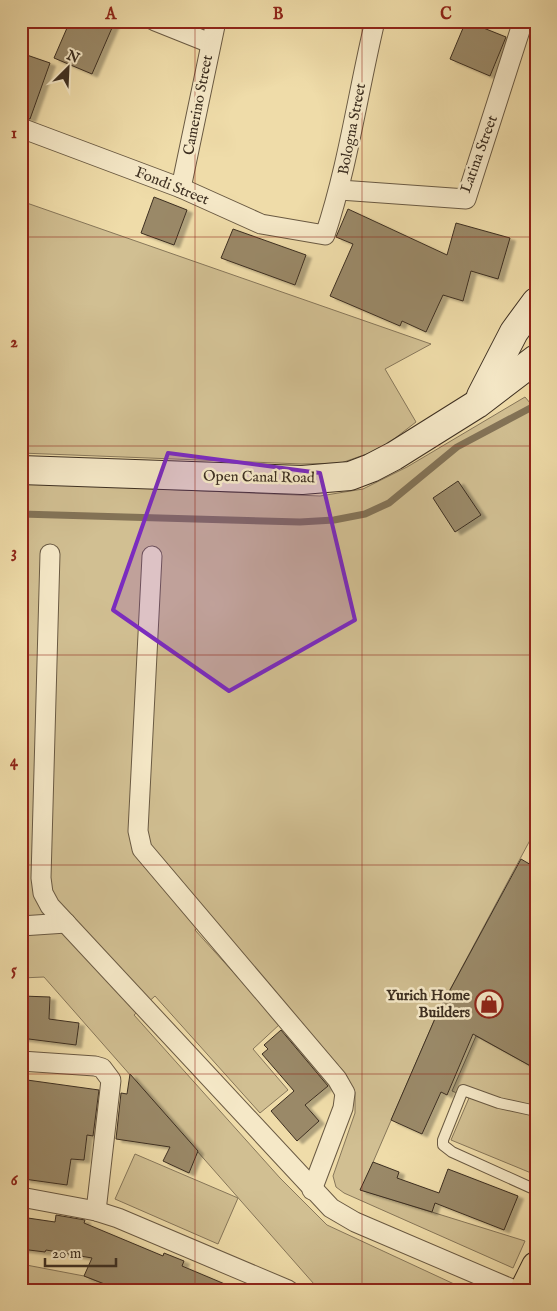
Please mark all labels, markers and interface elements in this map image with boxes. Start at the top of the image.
text: A [105,5,118,25]
text: B [273,5,284,25]
text: C [440,5,452,25]
north arrow [42,42,92,92]
text: N [63,46,82,68]
street label: Camerino Street [179,53,217,157]
street label: Bologna Street [334,81,370,177]
street label: Latina Street [456,113,502,195]
text: 1 [11,124,17,144]
street label: Fondi Street [132,163,212,209]
text: 2 [10,333,18,353]
street label: Open Canal Road [203,467,316,487]
text: 3 [11,543,17,563]
text: 4 [10,752,19,772]
text: 5 [11,961,17,981]
place label: Yurich Home Builders [386,986,471,1022]
shop icon: Yurich Home Builders [474,989,504,1019]
text: 6 [11,1171,19,1191]
scale bar [45,1236,116,1268]
text: 20 m [52,1244,82,1263]

